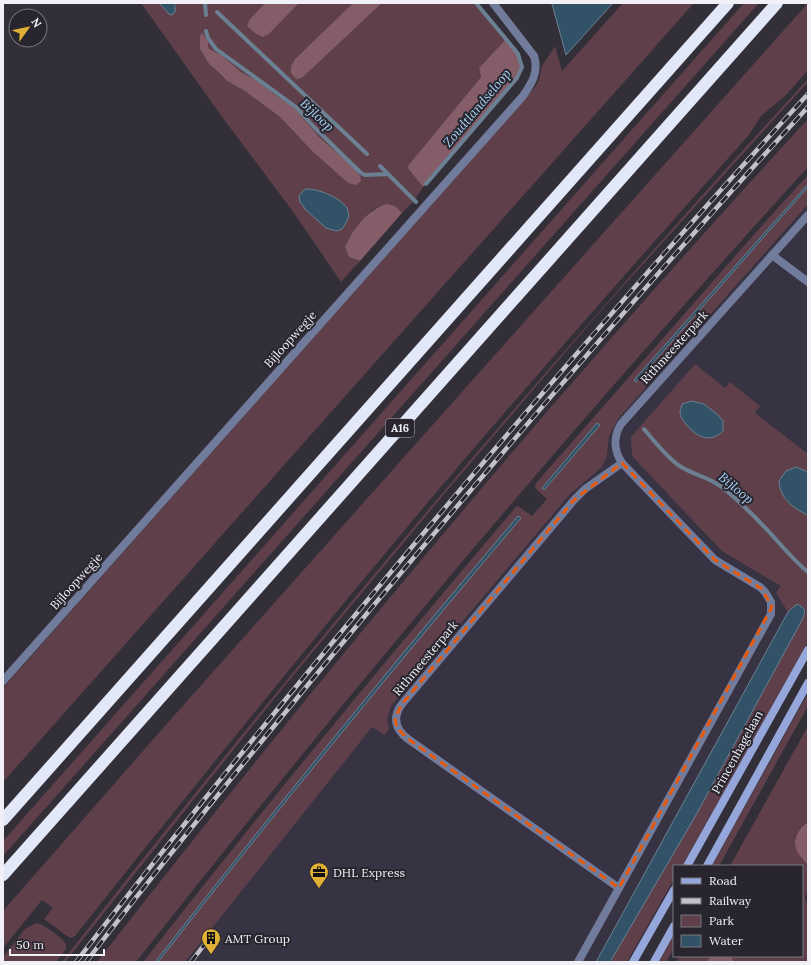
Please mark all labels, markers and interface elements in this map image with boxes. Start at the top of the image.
north arrow [8,8,48,48]
text: N [28,15,45,30]
water label: Zoudtlandseloop [439,65,515,151]
water label: Bijloop [296,95,338,135]
street label: Bijloopwegje [261,307,320,371]
street label: Rithmeesterpark [637,307,711,387]
road number: A16 [386,419,414,437]
water label: Bijloop [715,468,757,508]
street label: Bijloopwegje [47,549,106,613]
street label: Rithmeesterpark [389,617,461,699]
street label: Princenhagelaan [708,708,766,796]
office icon: DHL Express [308,861,330,889]
place label: DHL Express [333,865,405,880]
legend [673,865,803,957]
text: Road [709,873,737,888]
text: Railway [709,893,752,908]
text: Park [709,913,735,928]
building icon: AMT Group [200,927,222,955]
scale bar [10,931,104,957]
place label: AMT Group [224,931,290,946]
text: Water [709,933,744,948]
text: 50 m [16,937,44,952]

